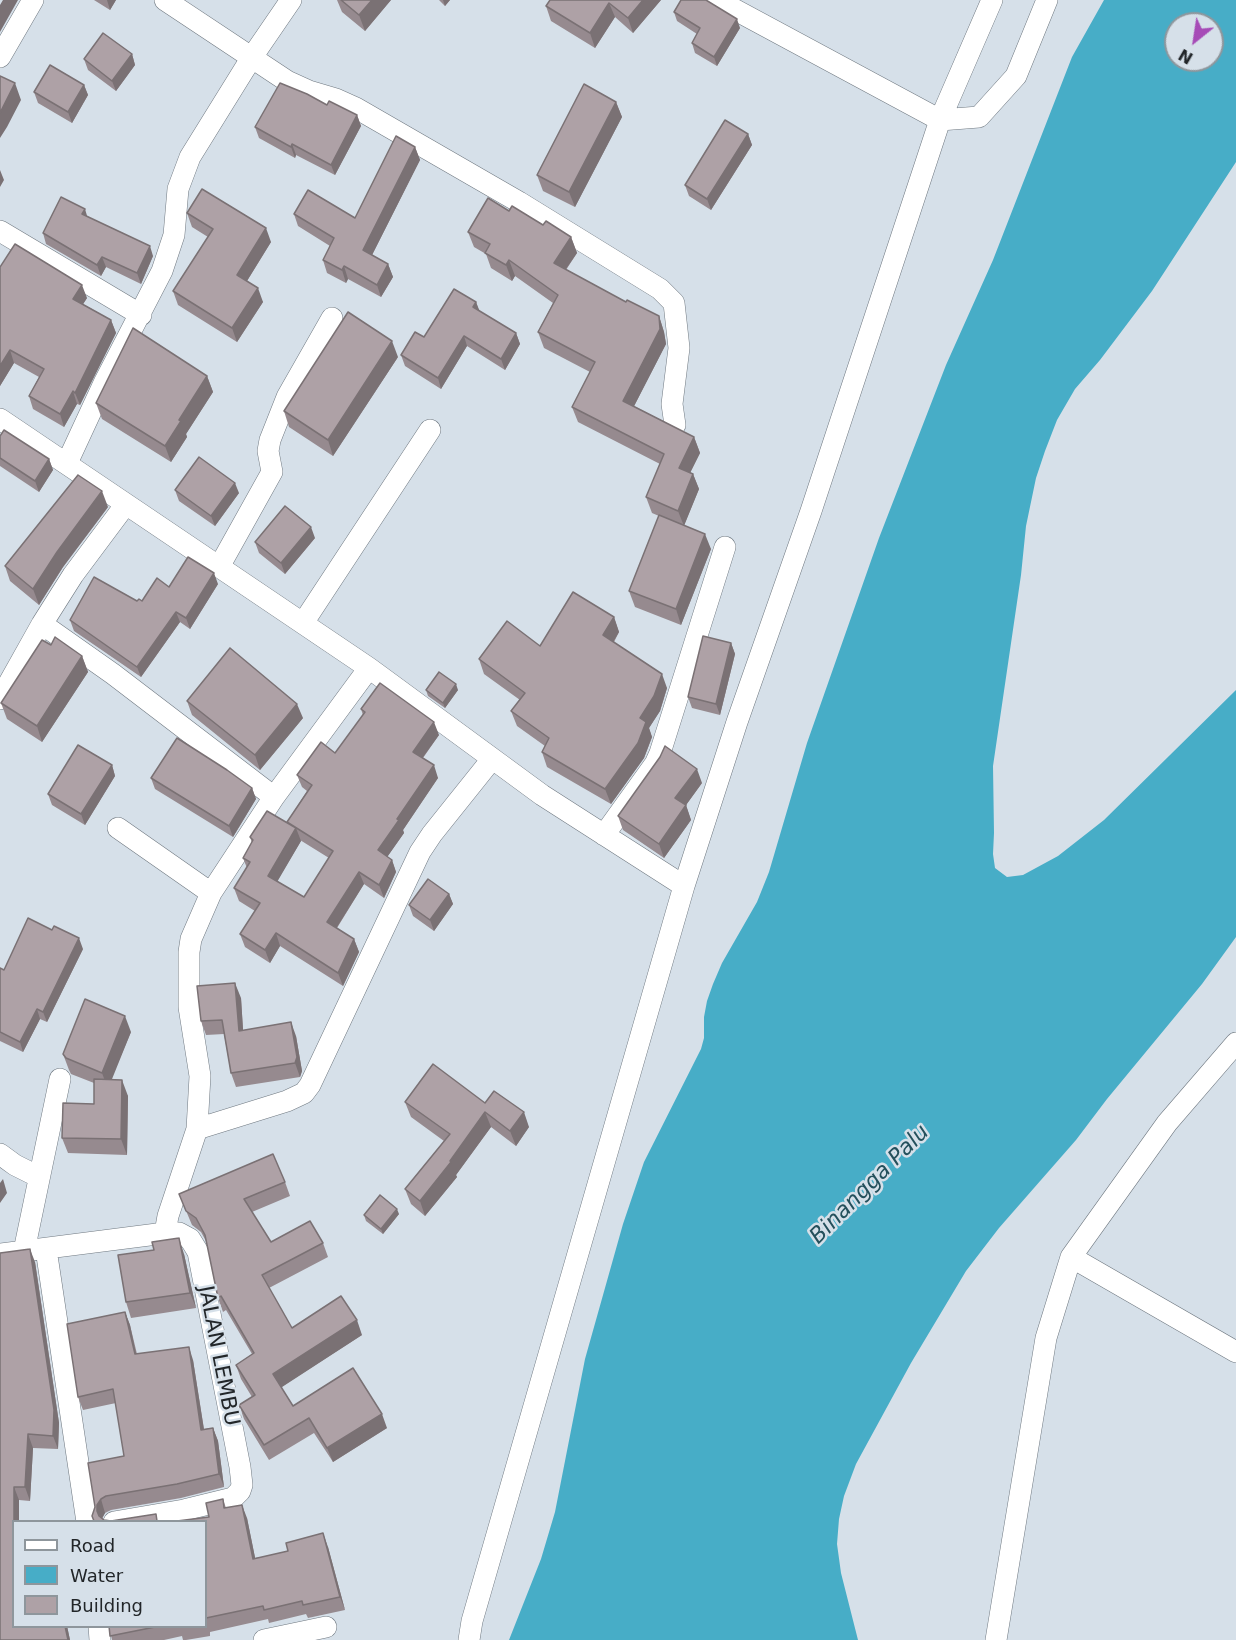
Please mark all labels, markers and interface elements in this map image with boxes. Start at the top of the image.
north arrow [1164,12,1224,72]
text: N [1175,45,1196,68]
water label: Binangga Palu [805,1120,935,1250]
street label: JALAN LEMBU [192,1284,244,1428]
legend [12,1520,207,1628]
text: Road [70,1535,115,1556]
text: Water [70,1565,123,1586]
text: Building [70,1595,143,1616]

